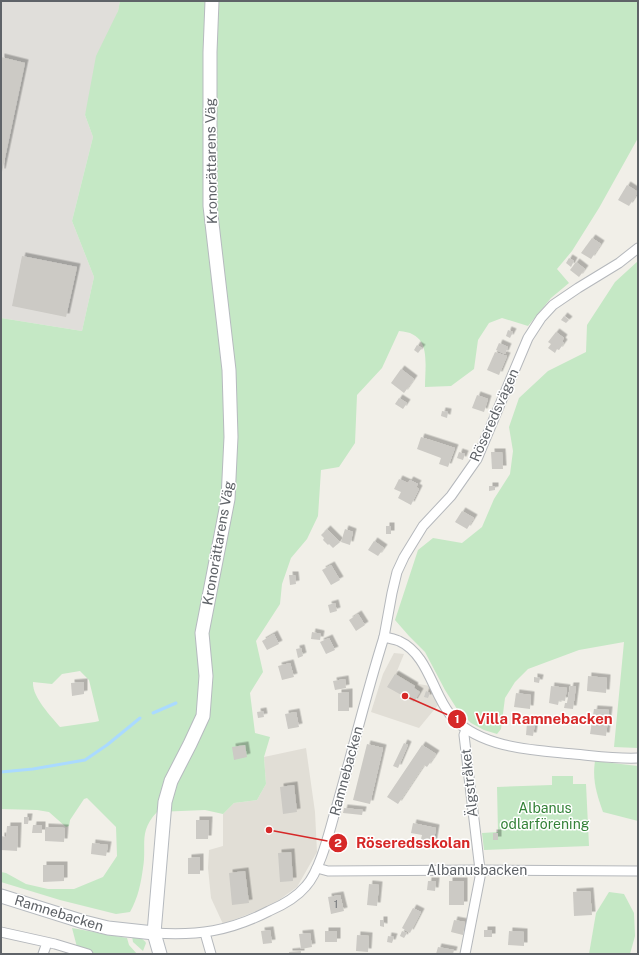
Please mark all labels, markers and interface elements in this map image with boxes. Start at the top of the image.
street label: Kronorättarens Väg [202,98,220,224]
street label: Röseredsvägen [466,366,522,464]
street label: Kronorättarens Väg [199,479,237,606]
callout: Villa Ramnebacken [447,706,621,733]
text: Villa Ramnebacken [475,710,613,727]
text: 1 [454,712,460,726]
street label: Ramnebacken [326,724,366,818]
street label: Älgstråket [455,748,481,818]
park label: Albanus odlarförening [501,800,590,832]
callout: Röseredsskolan [328,829,479,856]
text: Röseredsskolan [356,834,470,851]
text: 2 [334,836,342,850]
street label: Albanusbacken [427,862,527,878]
street label: Ramnebacken [13,892,105,934]
house number: 1 [334,897,338,911]

